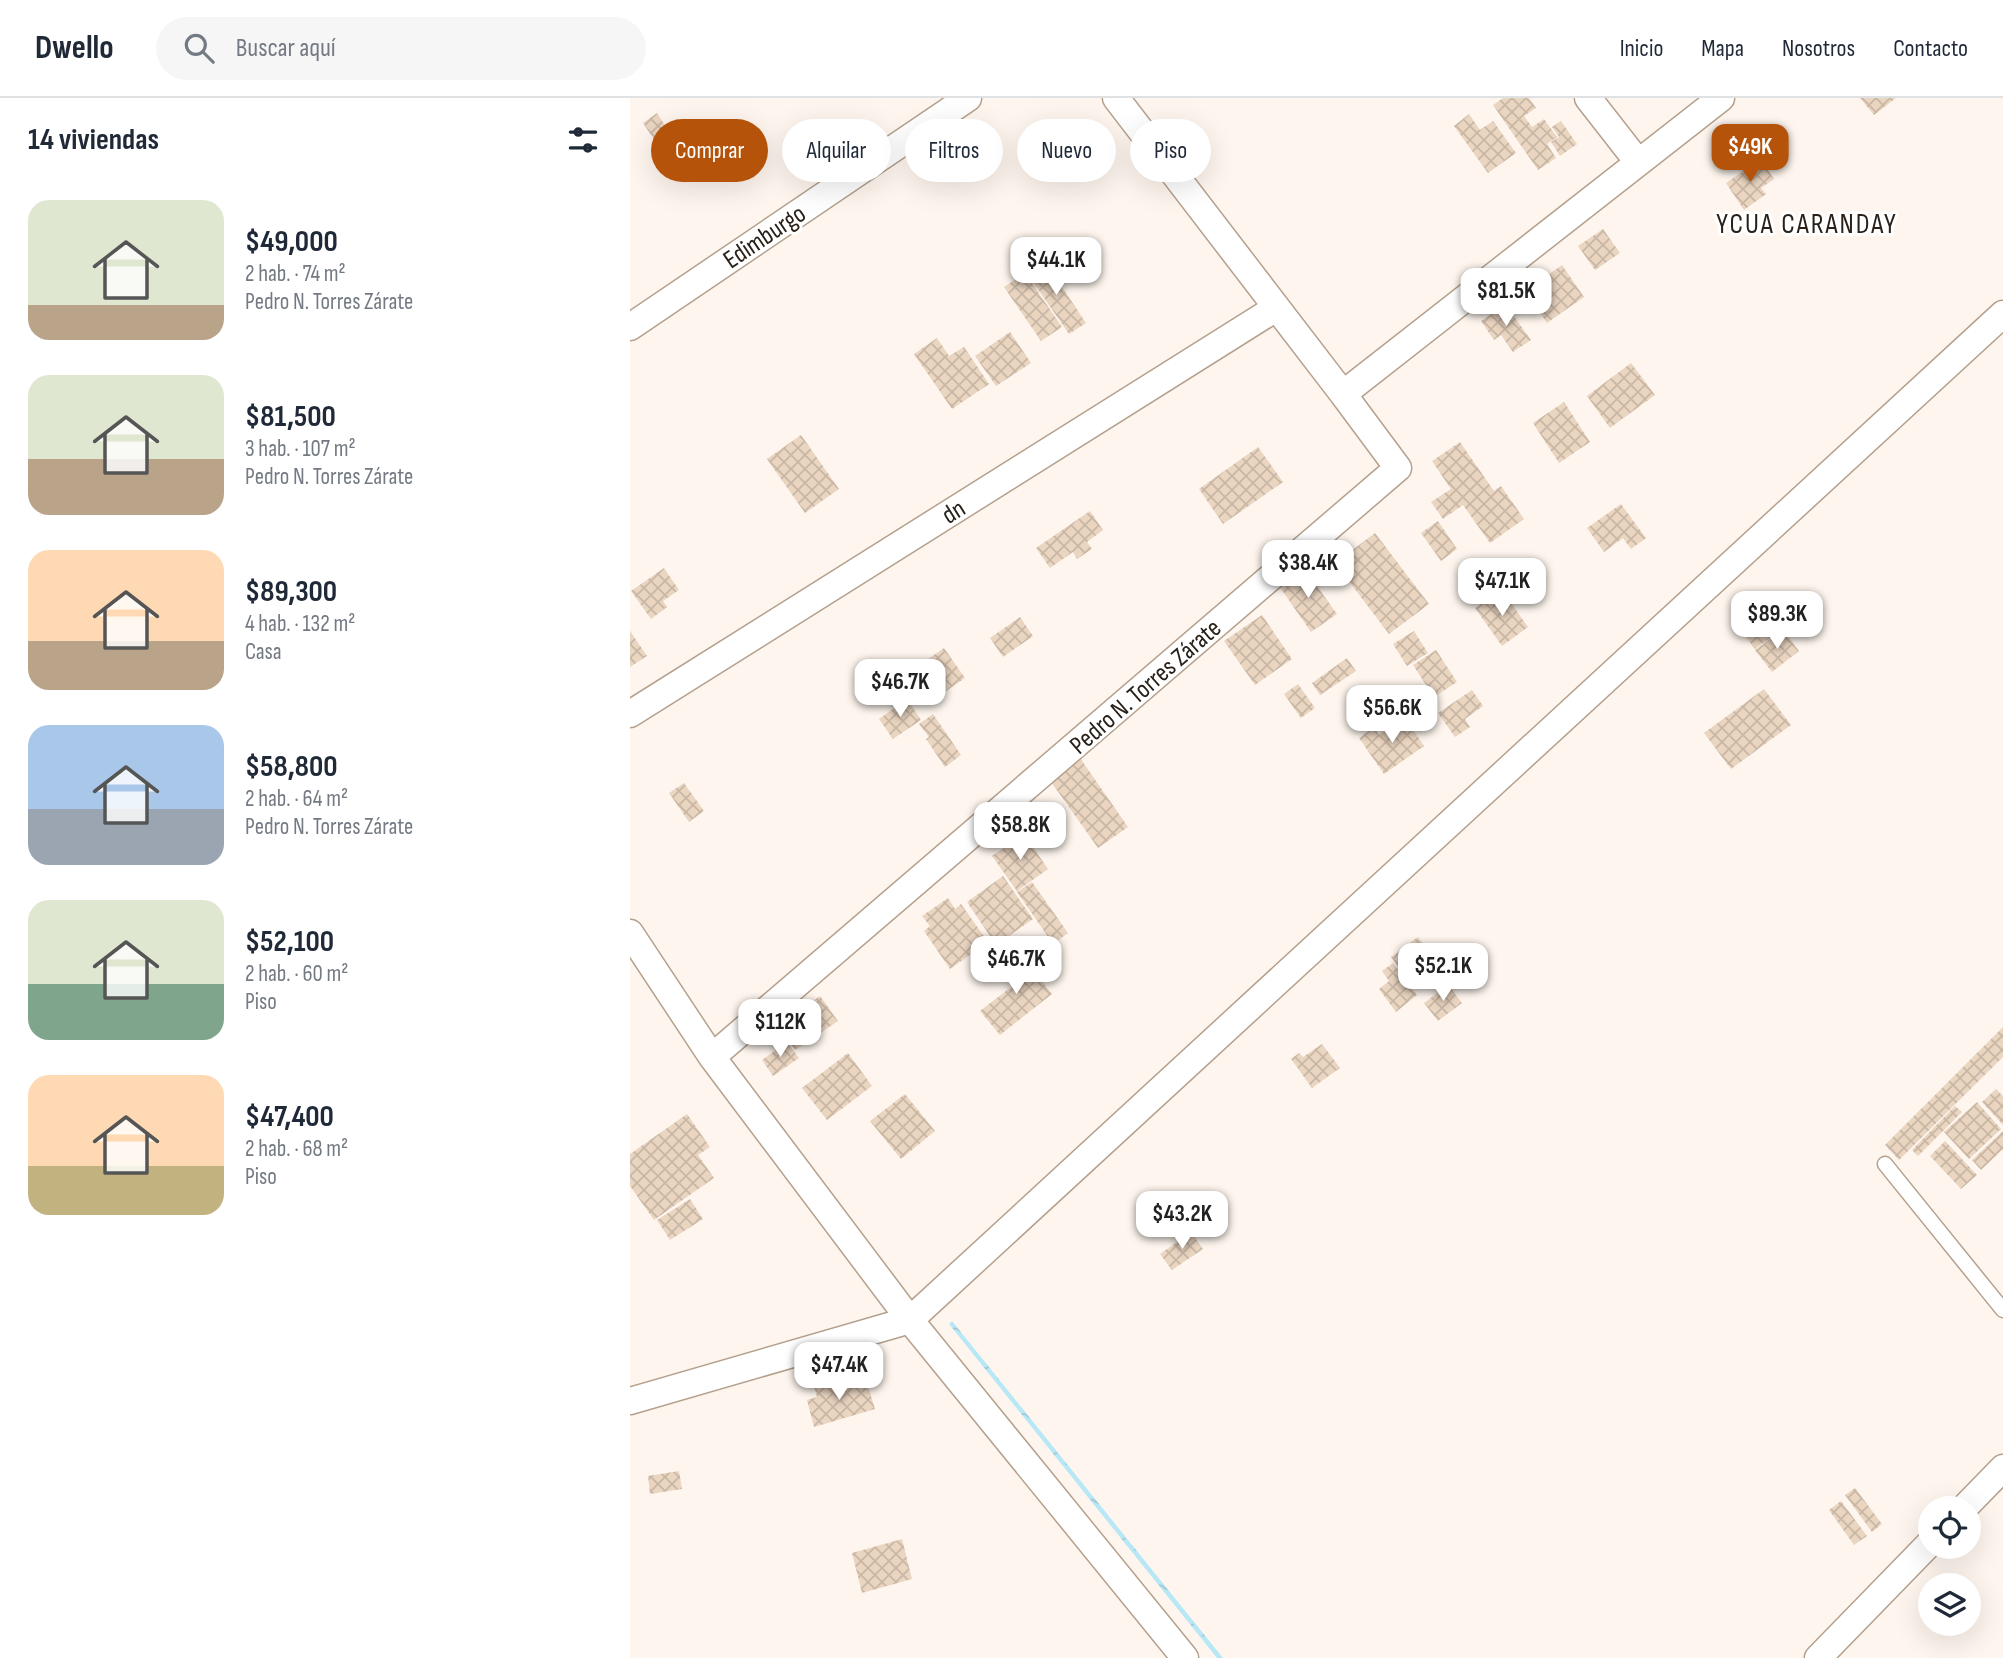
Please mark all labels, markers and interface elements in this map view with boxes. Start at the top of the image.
search box [156,17,646,80]
text: Dwello [35,28,114,68]
icon: search [180,29,218,67]
text: Buscar aquí [236,33,336,64]
text: Inicio [1620,34,1663,63]
text: Mapa [1701,34,1744,63]
text: Nosotros [1782,34,1855,63]
text: Contacto [1893,34,1968,63]
chip: Comprar [651,119,768,182]
chip: Alquilar [782,119,891,182]
chip: Filtros [905,119,1003,182]
chip: Nuevo [1017,119,1116,182]
chip: Piso [1130,119,1211,182]
icon: filters [564,121,602,159]
text: 14 viviendas [28,122,159,158]
pin: $49K [1709,125,1791,184]
text: $49K [1728,133,1772,161]
street label: Edimburgo [718,199,812,276]
district label: YCUA CARANDAY [1716,208,1898,241]
text: $49,000 [245,224,338,260]
icon: home [84,228,168,312]
pin: $44.1K [999,238,1113,297]
text: $44.1K [1026,246,1086,274]
text: 2 hab. · 74 m² [245,260,346,288]
pin: $81.5K [1449,268,1563,328]
text: $81.5K [1477,277,1535,305]
text: Pedro N. Torres Zárate [245,288,413,316]
text: $81,500 [245,399,336,435]
icon: home [84,403,168,487]
text: 3 hab. · 107 m² [245,435,356,463]
text: Pedro N. Torres Zárate [245,463,413,491]
street label: dn [936,493,971,531]
pin: $38.4K [1251,540,1365,600]
text: $38.4K [1278,549,1338,577]
pin: $47.1K [1445,559,1559,618]
text: $47.1K [1474,567,1530,595]
text: $89,300 [245,574,337,610]
icon: home [84,578,168,662]
pin: $89.3K [1720,592,1834,651]
text: $89.3K [1747,600,1807,628]
text: 4 hab. · 132 m² [245,610,355,638]
street label: Pedro N. Torres Zárate [1064,613,1228,761]
text: Casa [245,638,282,666]
pin: $46.7K [843,660,957,719]
text: $46.7K [871,668,929,696]
pin: $56.6K [1335,686,1449,745]
text: $56.6K [1362,694,1422,722]
text: $58,800 [245,749,338,785]
icon: home [84,753,168,837]
text: 2 hab. · 64 m² [245,785,348,813]
pin: $58.8K [963,802,1077,862]
text: $58.8K [990,811,1050,839]
text: Pedro N. Torres Zárate [245,813,413,841]
text: $52,100 [245,924,334,960]
icon: home [84,928,168,1012]
pin: $46.7K [959,936,1073,996]
pin: $52.1K [1386,944,1500,1003]
text: $46.7K [987,945,1045,973]
text: $52.1K [1414,952,1472,980]
text: 2 hab. · 60 m² [245,960,348,988]
text: Piso [245,988,277,1016]
pin: $112K [731,1000,829,1059]
text: $112K [754,1008,806,1036]
text: $47,400 [245,1099,334,1135]
icon: home [84,1103,168,1187]
text: 2 hab. · 68 m² [245,1135,348,1163]
text: Piso [245,1163,277,1191]
pin: $43.2K [1125,1192,1239,1251]
text: $43.2K [1152,1200,1212,1228]
pin: $47.4K [782,1342,896,1402]
text: $47.4K [810,1351,868,1379]
map controls [1918,1496,1981,1636]
button: locate [1918,1496,1981,1559]
button: layers [1918,1573,1981,1636]

